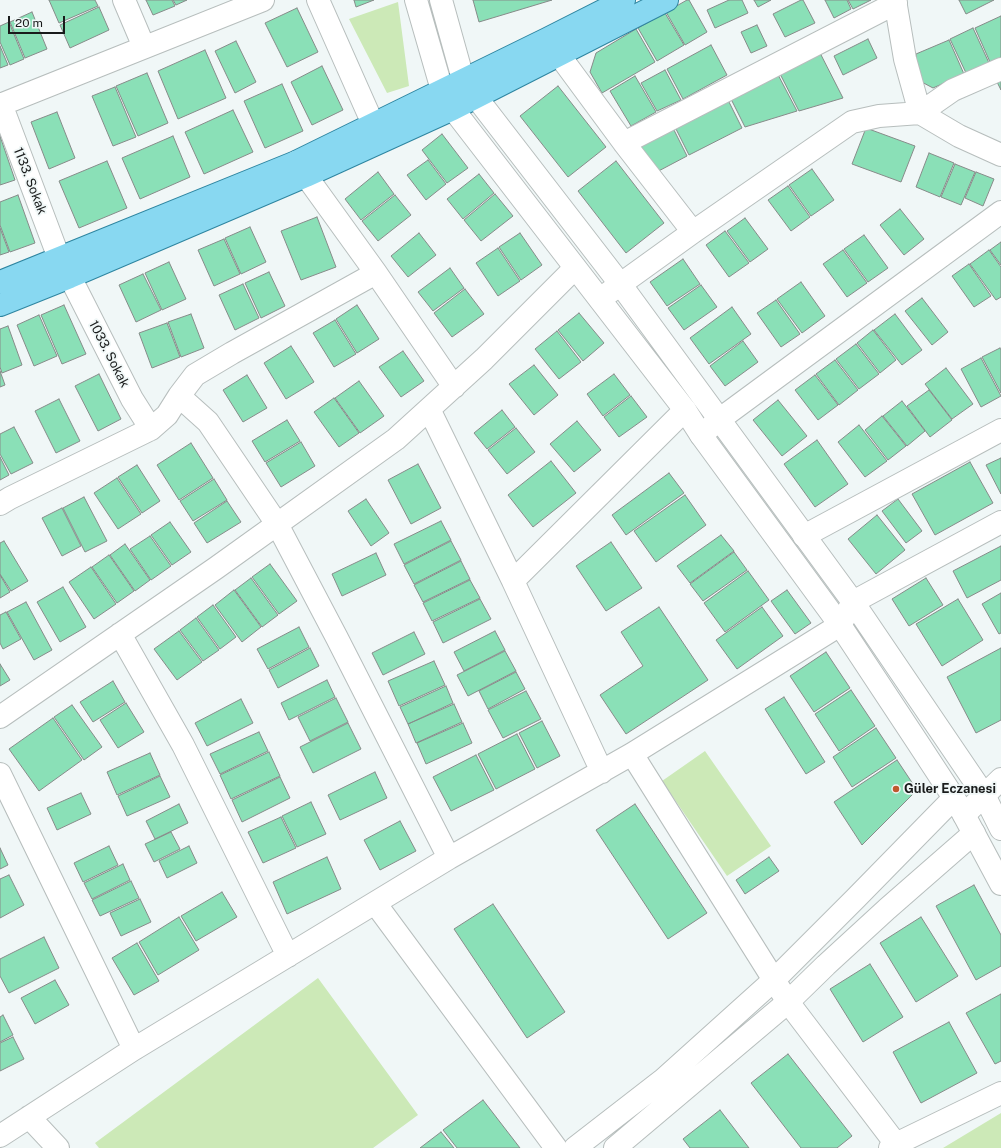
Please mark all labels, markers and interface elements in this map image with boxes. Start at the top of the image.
scale bar [10,8,67,34]
text: 20 m [15,16,43,30]
street label: 1133. Sokak [10,145,50,217]
street label: 1033. Sokak [85,318,133,390]
place label: Güler Eczanesi [904,781,996,797]
marker: Güler Eczanesi [891,784,901,794]

